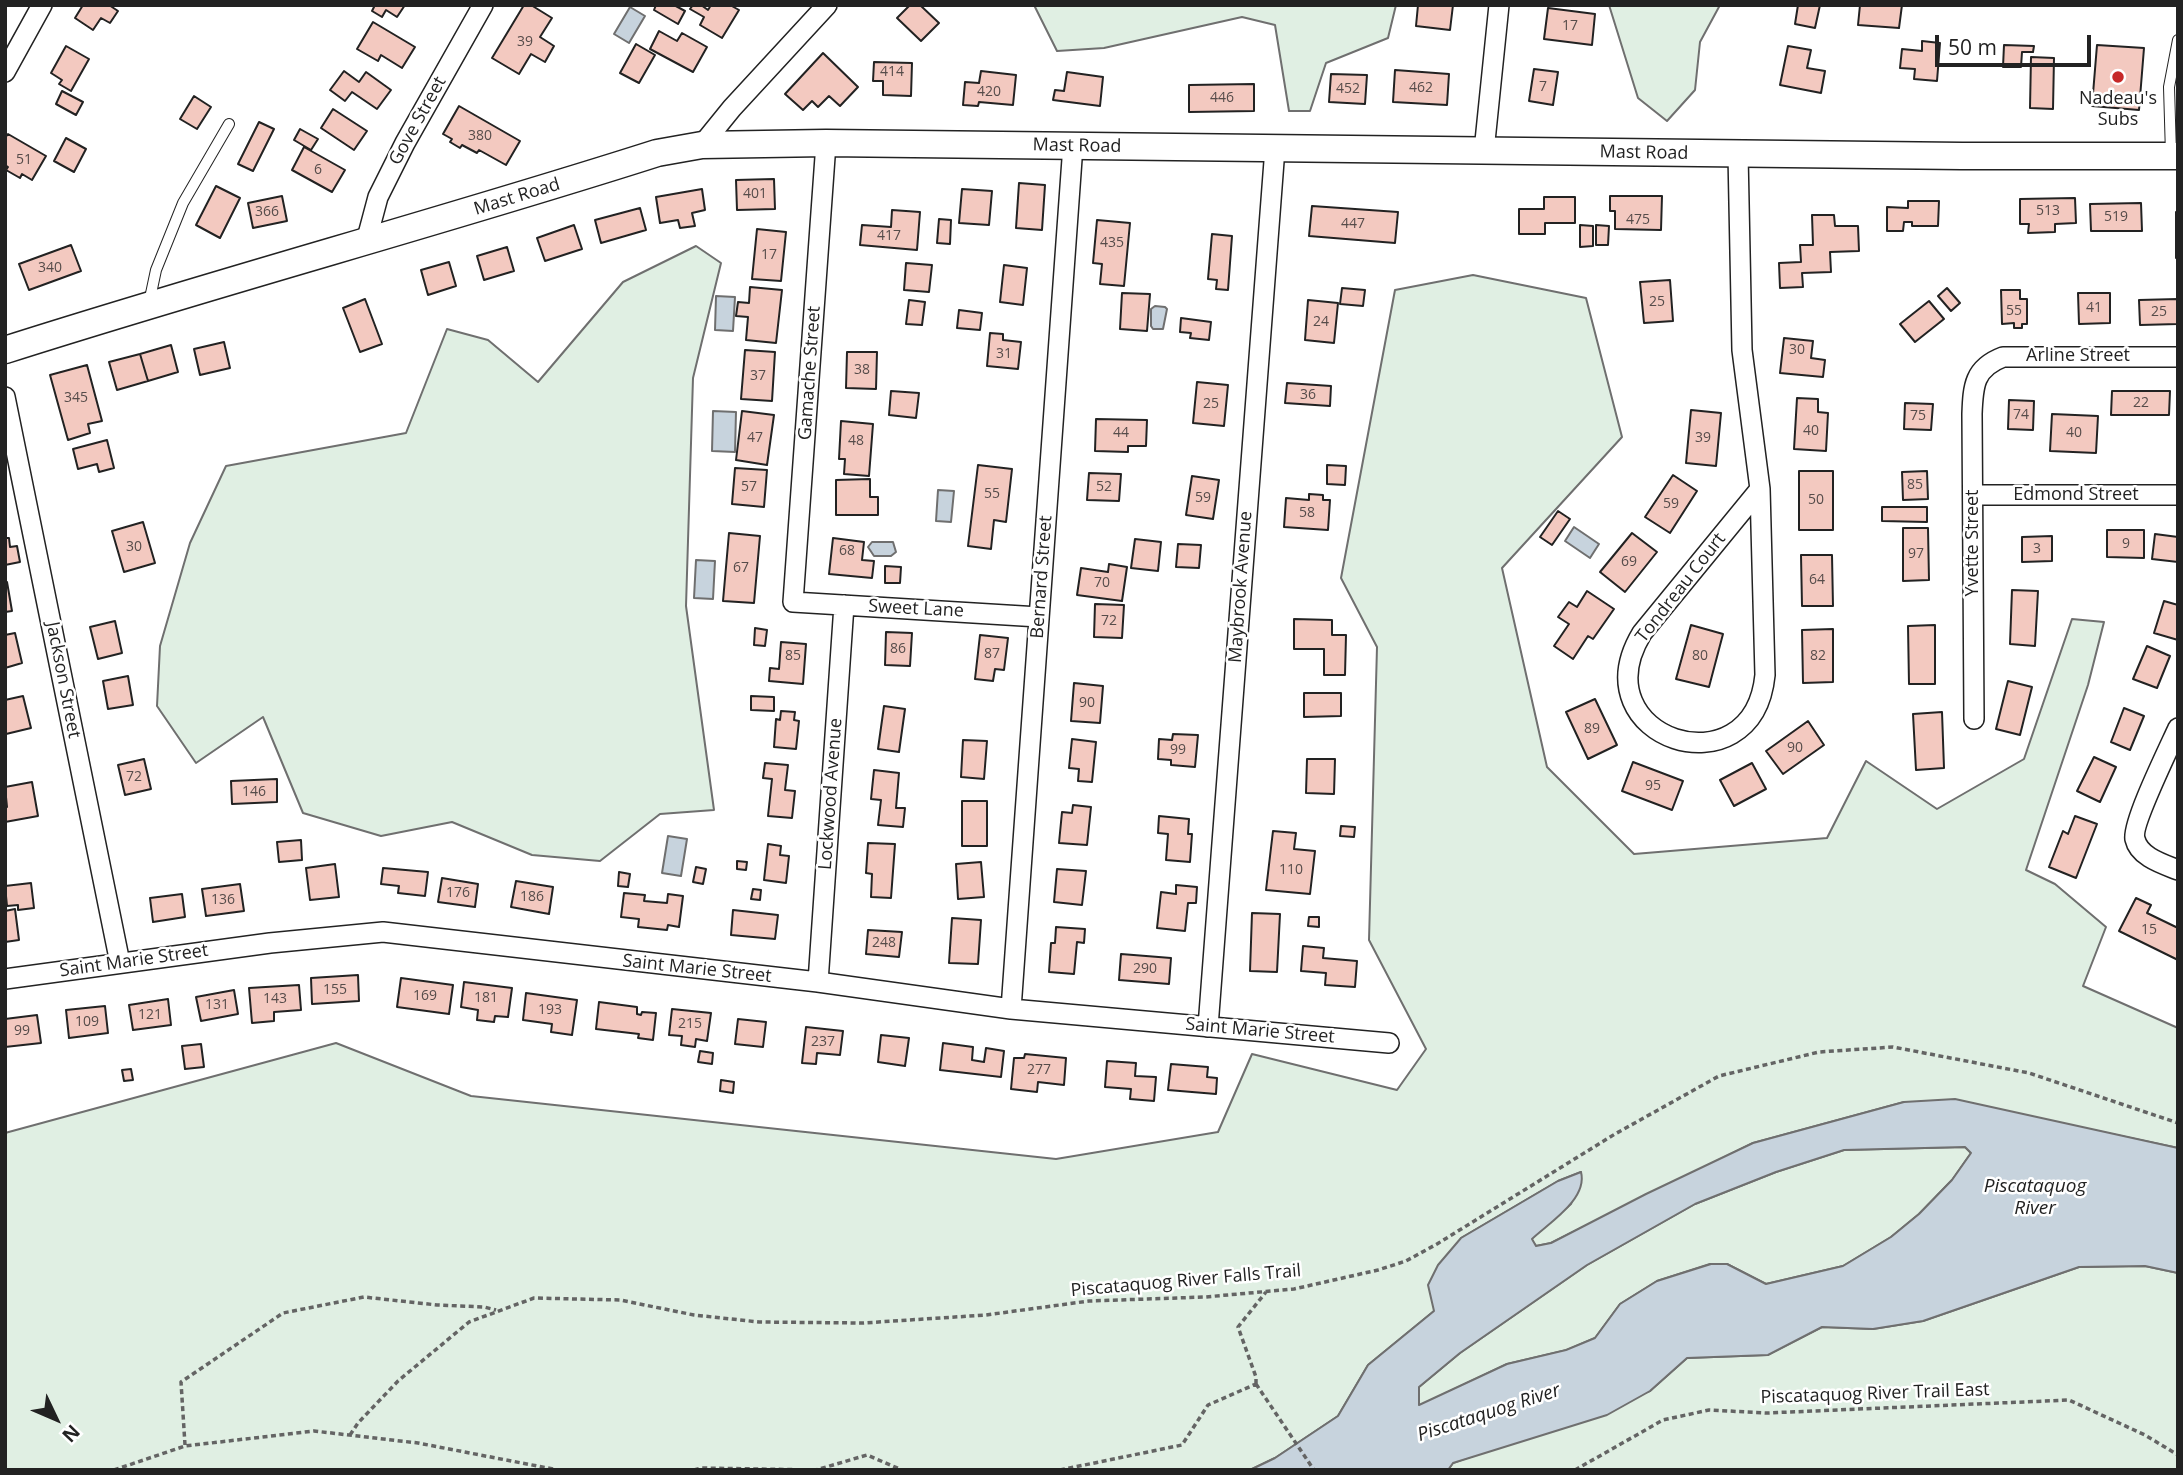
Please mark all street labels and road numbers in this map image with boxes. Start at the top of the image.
street label: Gove Street [385,73,451,169]
street label: Mast Road [1032,134,1122,158]
street label: Mast Road [1599,141,1689,165]
street label: Mast Road [471,174,563,220]
street label: Gamache Street [795,305,825,441]
street label: Arline Street [2026,345,2130,367]
street label: Edmond Street [2013,484,2139,506]
street label: Yvette Street [1962,489,1984,597]
street label: Maybrook Avenue [1225,510,1257,664]
street label: Bernard Street [1027,515,1057,639]
street label: Tondreau Court [1632,529,1730,647]
street label: Sweet Lane [868,596,964,622]
street label: Jackson Street [41,620,85,740]
street label: Lockwood Avenue [815,717,847,871]
street label: Saint Marie Street [58,940,210,982]
street label: Saint Marie Street [621,950,773,988]
street label: Saint Marie Street [1184,1014,1336,1048]
street label: Piscataquog River Falls Trail [1070,1260,1302,1302]
street label: Piscataquog River Trail East [1760,1379,1990,1409]

